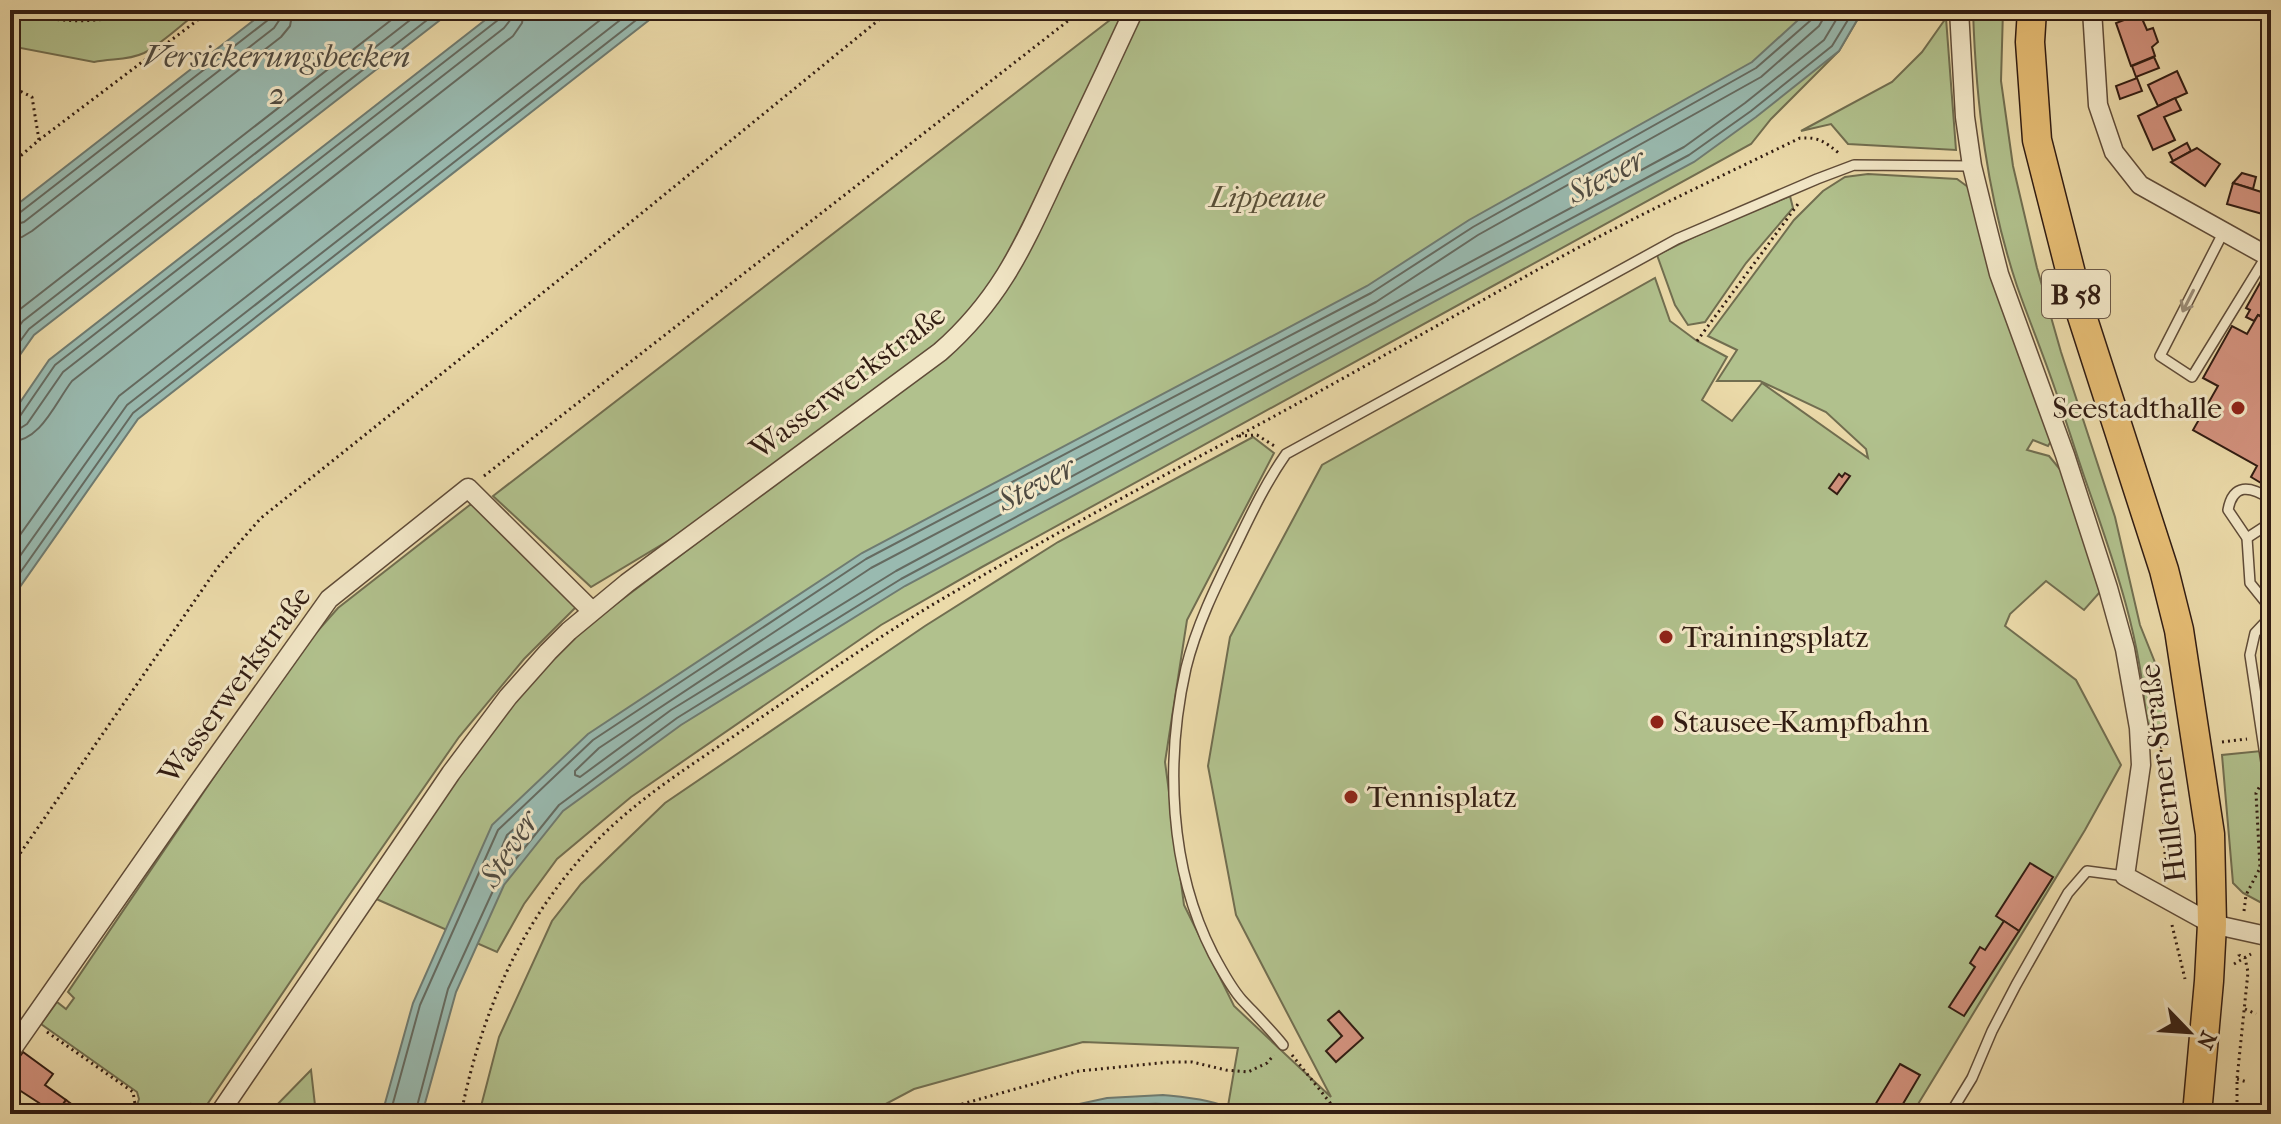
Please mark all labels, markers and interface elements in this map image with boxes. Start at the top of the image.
water label: Versickerungsbecken 2 [144,38,410,112]
water label: Stever [1560,139,1654,212]
park label: Lippeaue [1207,180,1325,215]
road number: B 58 [2042,270,2110,318]
one-way arrow [2180,288,2196,312]
street label: Wasserwerkstraße [743,297,953,467]
place label: Seestadthalle [2052,391,2222,426]
marker: Seestadthalle [2229,399,2247,417]
water label: Stever [990,447,1084,520]
street label: Wasserwerkstraße [151,579,318,791]
place label: Trainingsplatz [1682,620,1869,655]
marker: Trainingsplatz [1657,628,1675,646]
street label: Hullerner Straße [2132,662,2194,884]
place label: Stausee-Kampfbahn [1673,705,1930,740]
marker: Stausee-Kampfbahn [1648,713,1666,731]
place label: Tennisplatz [1367,780,1516,815]
marker: Tennisplatz [1342,788,1360,806]
water label: Stever [471,802,548,895]
north arrow [2149,992,2229,1072]
text: N [2191,1027,2222,1053]

